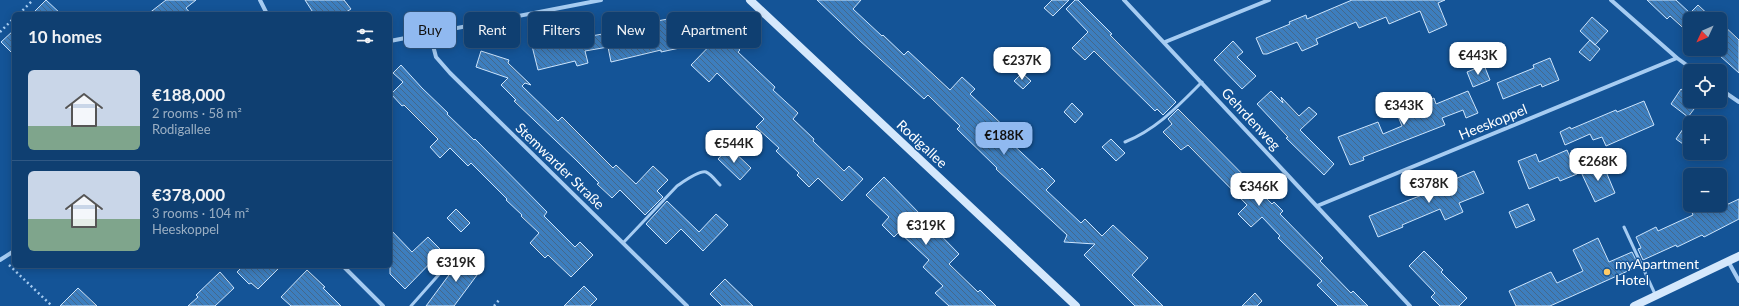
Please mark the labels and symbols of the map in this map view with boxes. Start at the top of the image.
north arrow [1683,12,1727,56]
pin: €443K [1450,42,1506,76]
pin: €237K [994,47,1050,81]
street label: Gehrdenweg [1218,84,1284,153]
pin: €343K [1376,92,1432,126]
street label: Heeskoppel [1456,100,1530,143]
street label: Rodigallee [893,116,951,171]
street label: Stemwarder Straße [512,119,608,212]
pin: €188K [976,122,1032,156]
pin: €544K [706,130,762,164]
pin: €268K [1570,148,1626,182]
pin: €378K [1401,170,1457,204]
pin: €346K [1231,173,1287,207]
pin: €319K [898,212,954,246]
pin: €319K [428,249,484,283]
place label: myApartment Hotel [1615,255,1699,288]
marker: myApartment Hotel [1602,267,1612,277]

